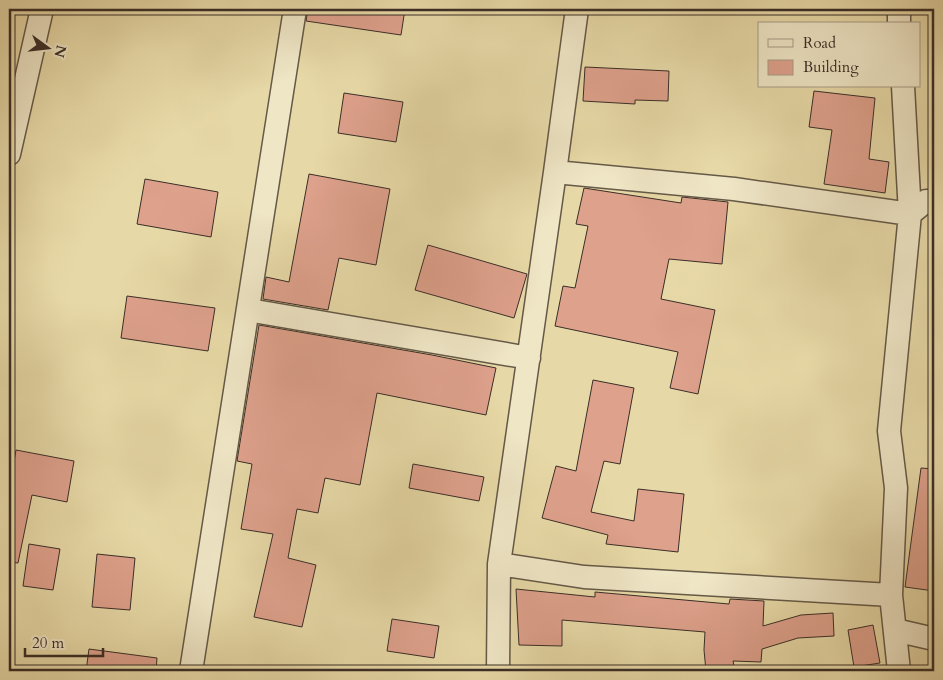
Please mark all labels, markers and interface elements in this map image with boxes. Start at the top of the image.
north arrow [22,22,72,72]
legend [758,22,920,88]
text: Road [803,33,836,53]
text: N [49,43,71,60]
text: Building [803,57,859,77]
scale bar [25,625,102,657]
text: 20 m [32,633,64,653]

